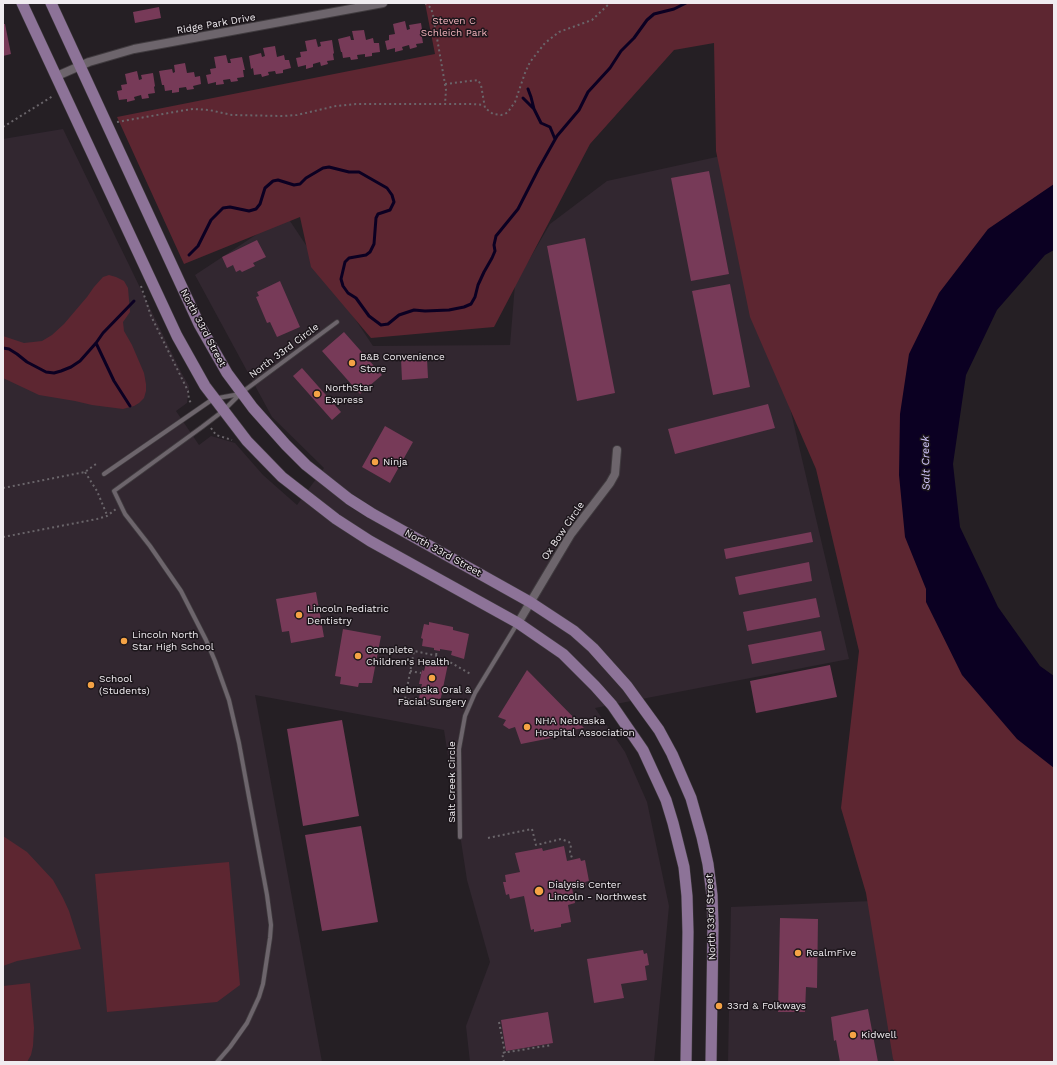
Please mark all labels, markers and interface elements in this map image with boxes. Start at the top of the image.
street label: Ridge Park Drive [176,11,256,37]
park label: Steven C Schleich Park [421,15,487,38]
street label: North 33rd Street [177,287,229,369]
street label: North 33rd Circle [247,321,321,381]
place label: B&B Convenience Store [360,351,445,374]
marker: B&B Convenience Store [347,358,357,368]
place label: NorthStar Express [325,382,373,406]
marker: NorthStar Express [312,389,322,399]
water label: Salt Creek [919,435,933,491]
place label: Ninja [383,456,408,468]
marker: Ninja [370,457,380,467]
street label: Ox Bow Circle [539,499,587,563]
street label: North 33rd Street [402,527,484,579]
place label: Lincoln Pediatric Dentistry [307,603,389,626]
marker: Lincoln Pediatric Dentistry [294,610,304,620]
place label: Lincoln North Star High School [132,629,214,652]
marker: Lincoln North Star High School [119,636,129,646]
place label: Complete Children's Health [366,644,449,668]
marker: Complete Children's Health [353,651,363,661]
place label: School (Students) [99,673,150,696]
marker: Nebraska Oral & Facial Surgery [427,673,437,683]
marker: School (Students) [86,680,96,690]
place label: Nebraska Oral & Facial Surgery [393,684,471,708]
place label: NHA Nebraska Hospital Association [535,715,635,738]
marker: NHA Nebraska Hospital Association [522,722,532,732]
street label: Salt Creek Circle [446,741,458,823]
street label: North 33rd Street [703,874,719,960]
place label: Dialysis Center Lincoln - Northwest [548,879,646,902]
marker: Dialysis Center Lincoln - Northwest [533,885,545,897]
place label: RealmFive [806,947,856,959]
marker: RealmFive [793,948,803,958]
place label: 33rd & Folkways [727,1000,806,1012]
marker: 33rd & Folkways [714,1001,724,1011]
place label: Kidwell [861,1029,897,1041]
marker: Kidwell [848,1030,858,1040]

